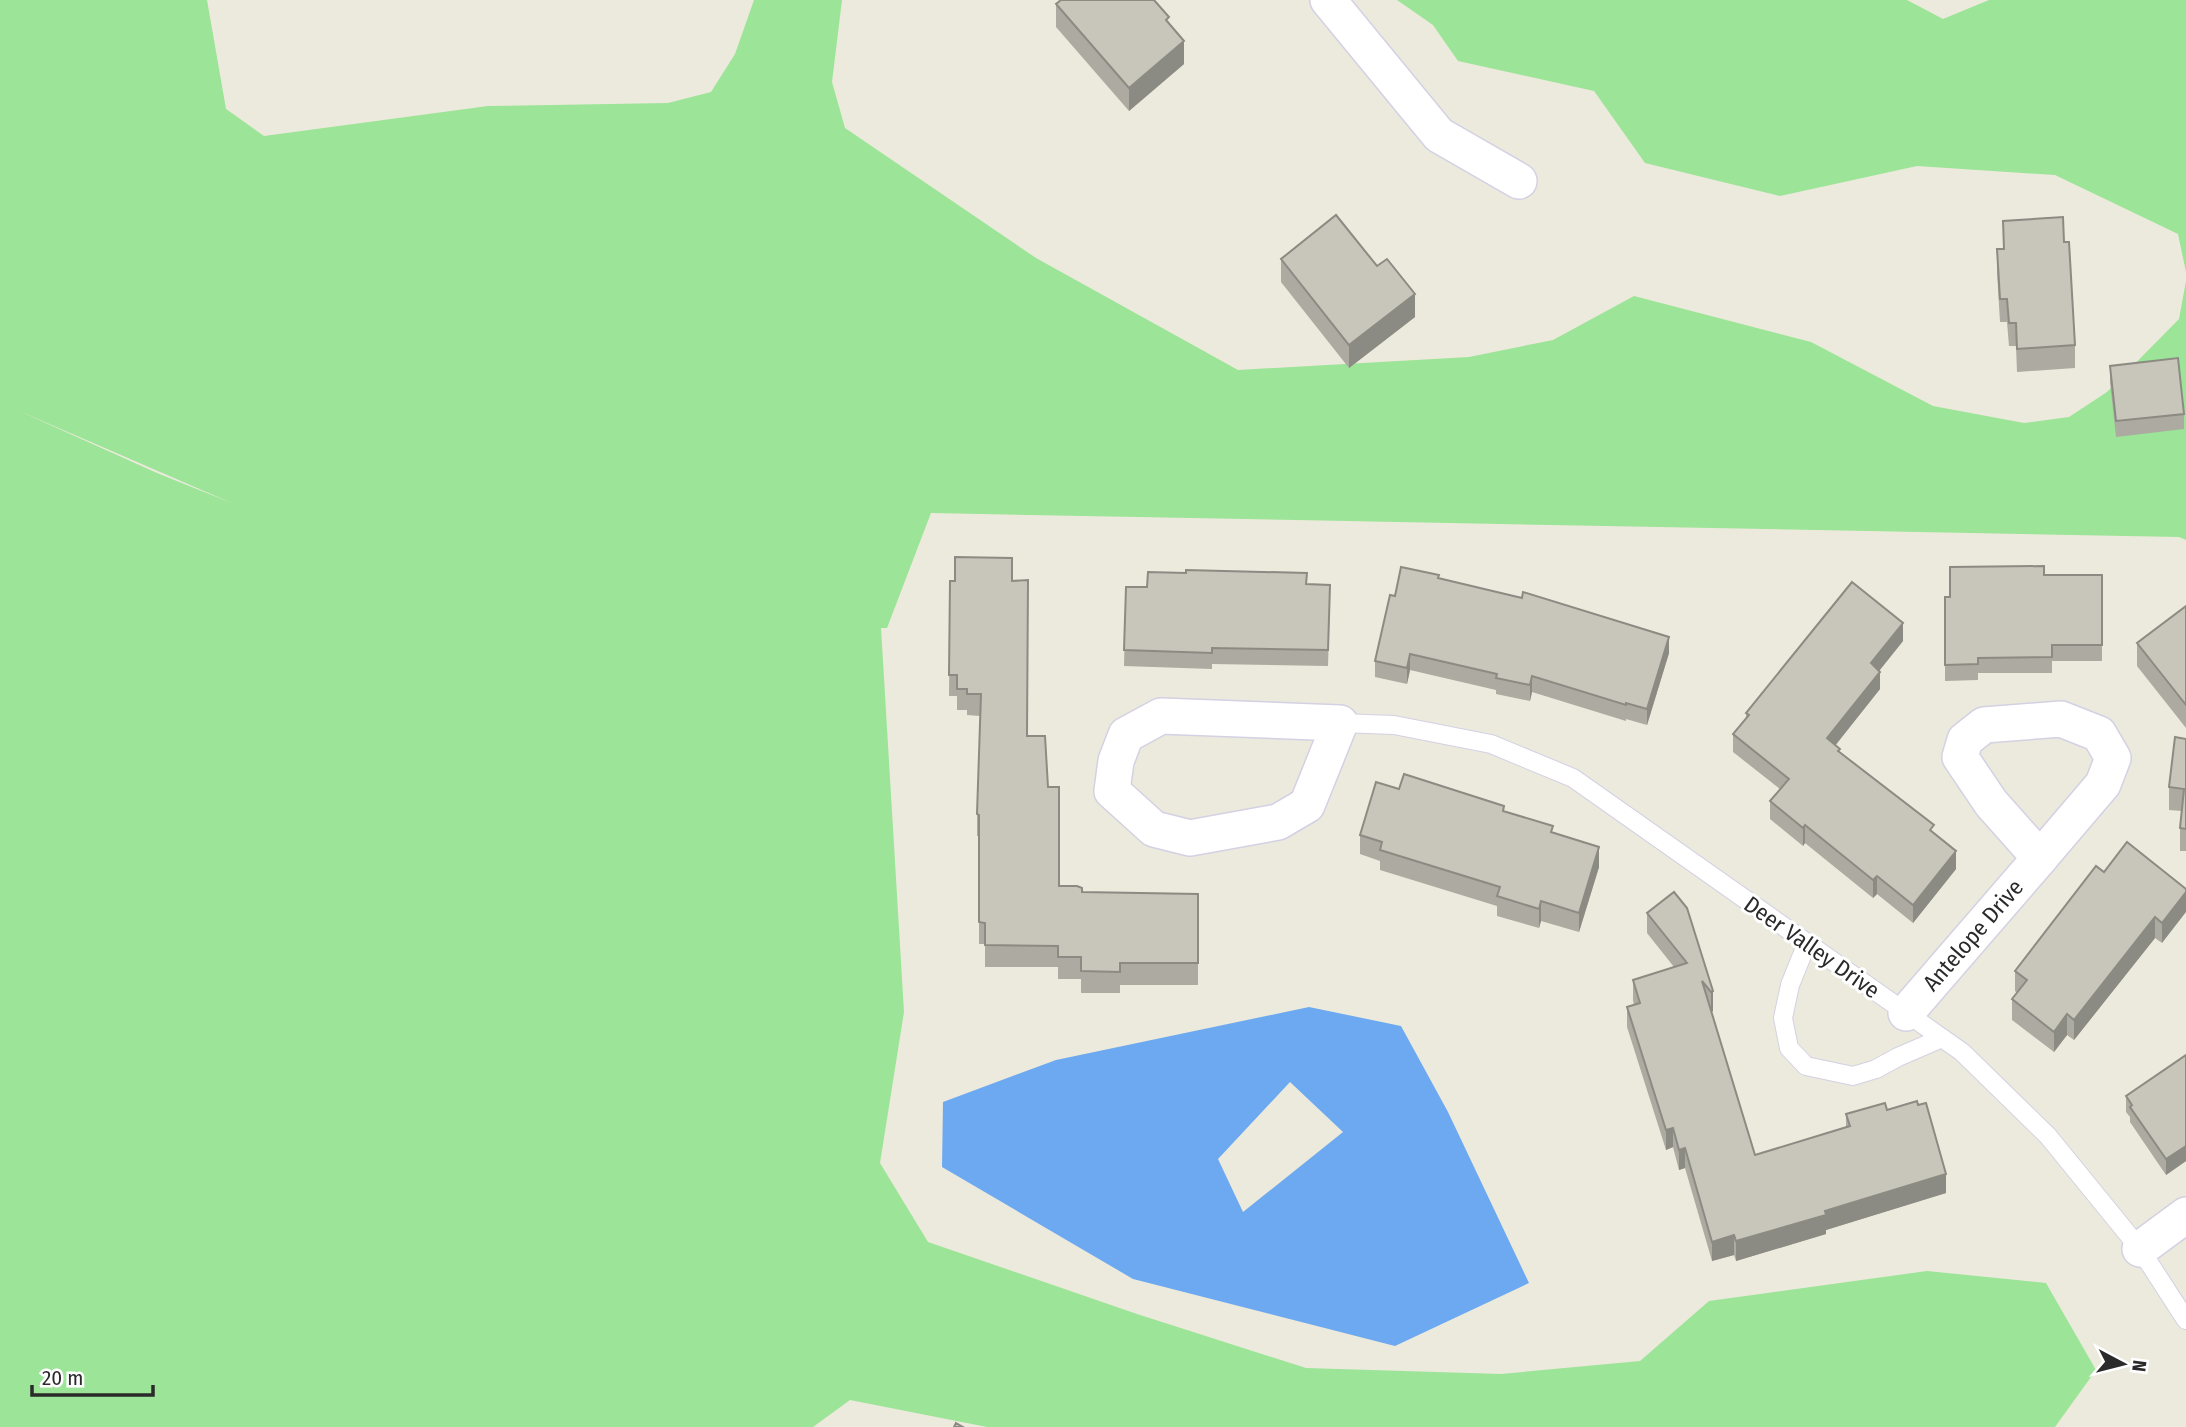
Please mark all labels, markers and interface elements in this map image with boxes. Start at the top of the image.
street label: Antelope Drive [1917,874,2029,996]
street label: Deer Valley Drive [1739,890,1885,1004]
north arrow [2088,1329,2158,1399]
scale bar [32,1354,152,1398]
text: N [2127,1359,2151,1373]
text: 20 m [42,1365,83,1391]

